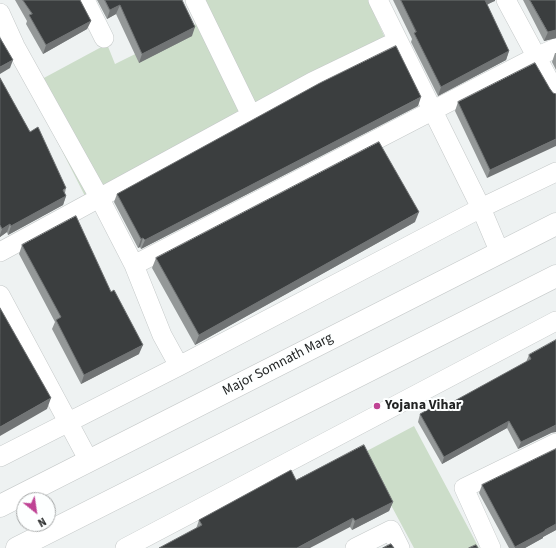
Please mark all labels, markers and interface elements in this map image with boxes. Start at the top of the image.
street label: Major Somnath Marg [220,330,336,400]
place label: Yojana Vihar [385,398,461,414]
marker: Yojana Vihar [372,401,382,411]
north arrow [16,492,56,532]
text: N [35,514,49,530]

